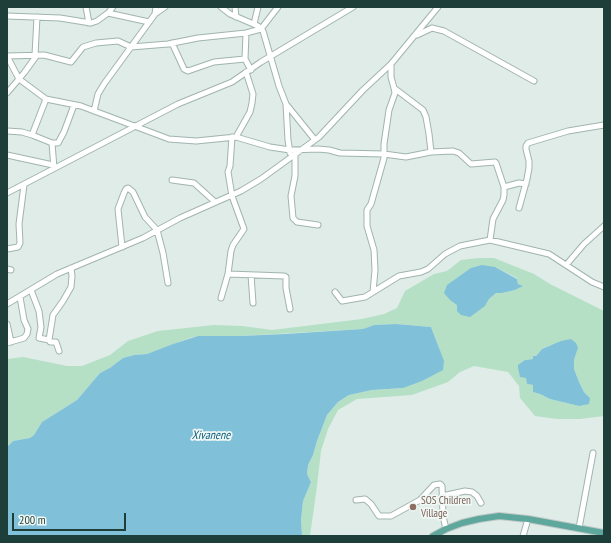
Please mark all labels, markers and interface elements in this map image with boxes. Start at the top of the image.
water label: Xivanene [192,429,230,443]
place label: SOS Children Village [421,494,471,520]
marker: SOS Children Village [408,502,418,512]
scale bar [14,505,128,531]
text: 200 m [19,512,46,527]

